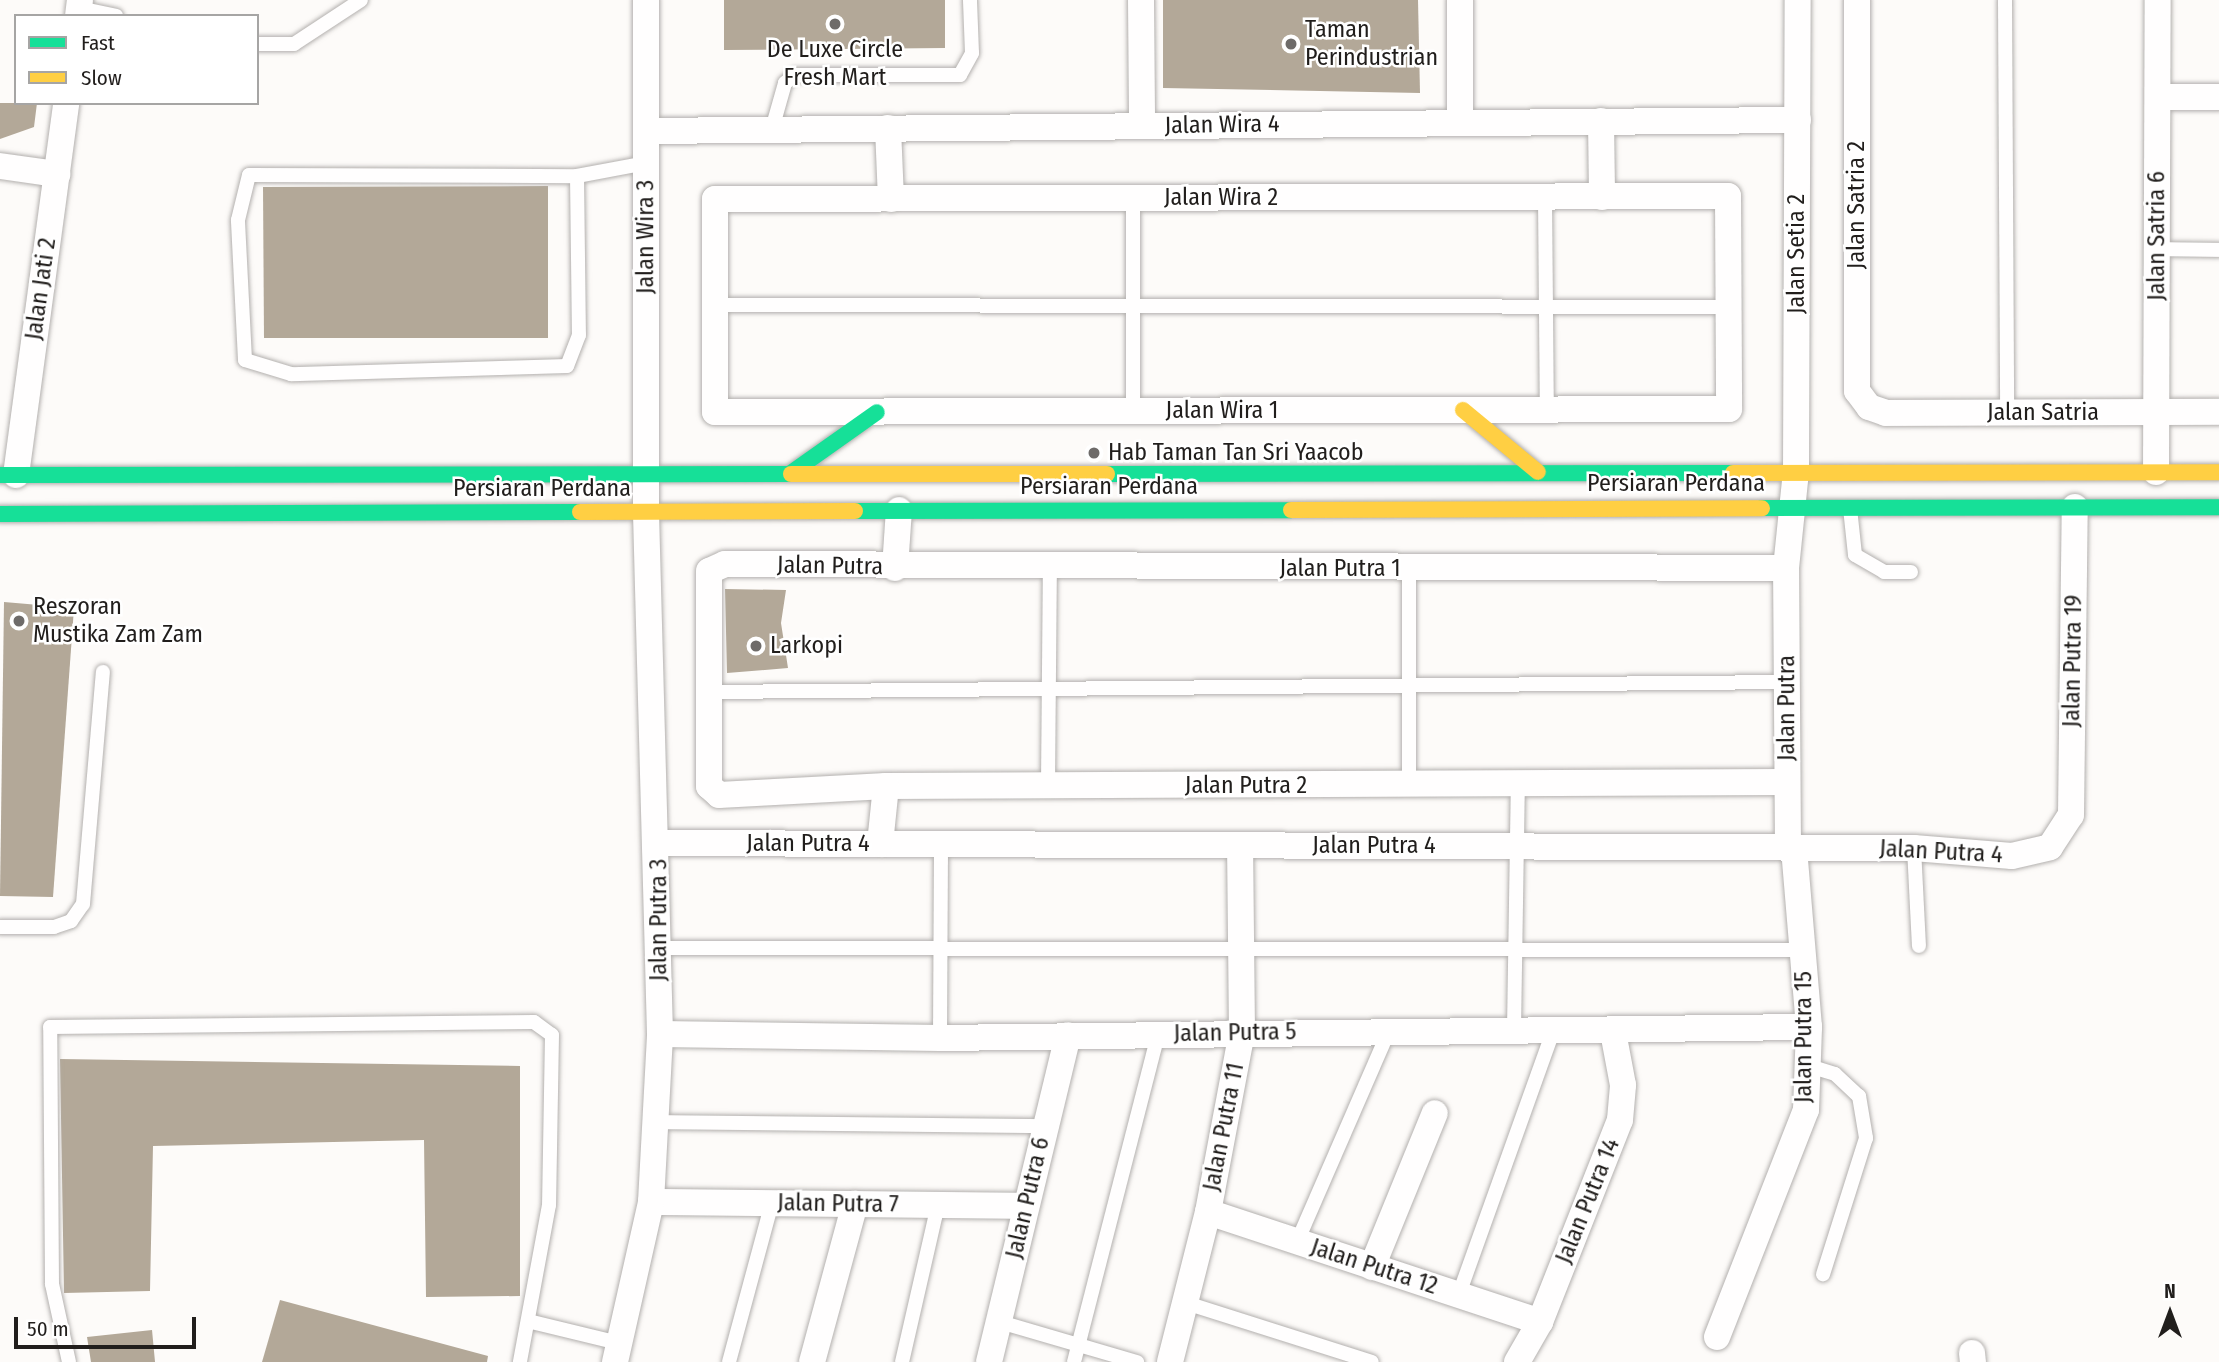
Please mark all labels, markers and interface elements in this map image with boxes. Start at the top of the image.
legend [14,14,259,105]
marker: De Luxe Circle Fresh Mart [827,16,843,32]
place label: Taman Perindustrian [1305,16,1438,72]
text: Fast [81,30,115,56]
place label: De Luxe Circle Fresh Mart [767,36,903,92]
marker: Taman Perindustrian [1283,36,1299,52]
text: Slow [81,65,122,91]
street label: Jalan Wira 4 [1164,110,1280,140]
street label: Jalan Satria 2 [1843,141,1871,269]
street label: Jalan Satria 6 [2143,171,2171,301]
street label: Jalan Wira 3 [632,180,660,294]
street label: Jalan Wira 2 [1164,184,1278,212]
street label: Jalan Setia 2 [1783,194,1811,314]
street label: Jalan Jati 2 [20,236,62,342]
street label: Jalan Wira 1 [1166,397,1278,425]
street label: Jalan Satria [1987,399,2099,427]
place label: Hab Taman Tan Sri Yaacob [1108,439,1363,467]
marker: Hab Taman Tan Sri Yaacob [1086,445,1102,461]
street label: Persiaran Perdana [1587,470,1765,498]
street label: Persiaran Perdana [1020,473,1198,501]
street label: Persiaran Perdana [453,475,631,503]
street label: Jalan Putra [777,551,883,581]
street label: Jalan Putra 1 [1279,555,1401,583]
place label: Reszoran Mustika Zam Zam [33,593,203,649]
street label: Jalan Putra 19 [2057,594,2089,728]
marker: Reszoran Mustika Zam Zam [11,613,27,629]
place label: Larkopi [770,632,843,660]
marker: Larkopi [748,638,764,654]
street label: Jalan Putra [1773,655,1801,761]
street label: Jalan Putra 2 [1185,772,1307,800]
street label: Jalan Putra 4 [746,830,870,858]
street label: Jalan Putra 4 [1312,832,1436,860]
street label: Jalan Putra 4 [1879,834,2003,870]
street label: Jalan Putra 3 [645,859,673,981]
street label: Jalan Putra 15 [1790,971,1818,1103]
street label: Jalan Putra 5 [1173,1018,1297,1048]
street label: Jalan Putra 11 [1197,1060,1251,1194]
street label: Jalan Putra 14 [1550,1134,1626,1268]
street label: Jalan Putra 6 [1000,1135,1056,1261]
street label: Jalan Putra 7 [777,1189,899,1219]
street label: Jalan Putra 12 [1307,1233,1441,1301]
north arrow [2135,1278,2205,1348]
text: N [2164,1280,2176,1303]
scale bar [18,1302,200,1346]
text: 50 m [27,1316,69,1342]

